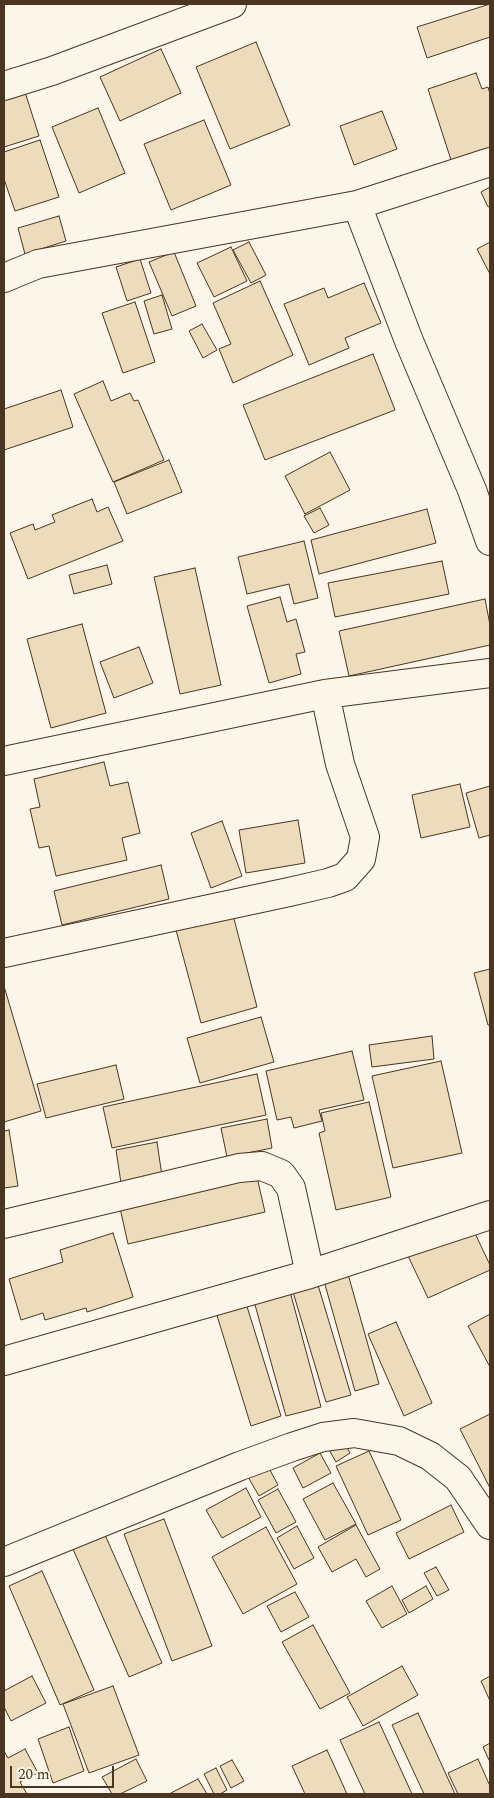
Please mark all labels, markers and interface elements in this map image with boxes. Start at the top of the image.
scale bar [12,1756,116,1788]
text: 20 m [18,1763,50,1786]

